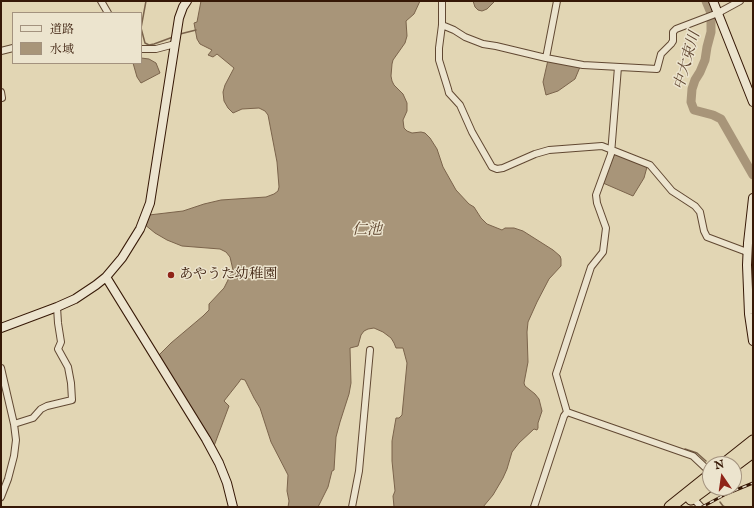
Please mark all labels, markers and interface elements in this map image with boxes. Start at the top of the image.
legend [12,12,142,64]
text: 道路 [50,22,74,37]
water label: 中大束川 [671,30,705,92]
text: 水域 [50,42,74,57]
water label: 仁池 [352,222,382,240]
place label: あやうた幼稚園 [179,267,277,283]
marker: あやうた幼稚園 [166,270,176,280]
north arrow [702,456,742,496]
text: N [713,457,726,473]

